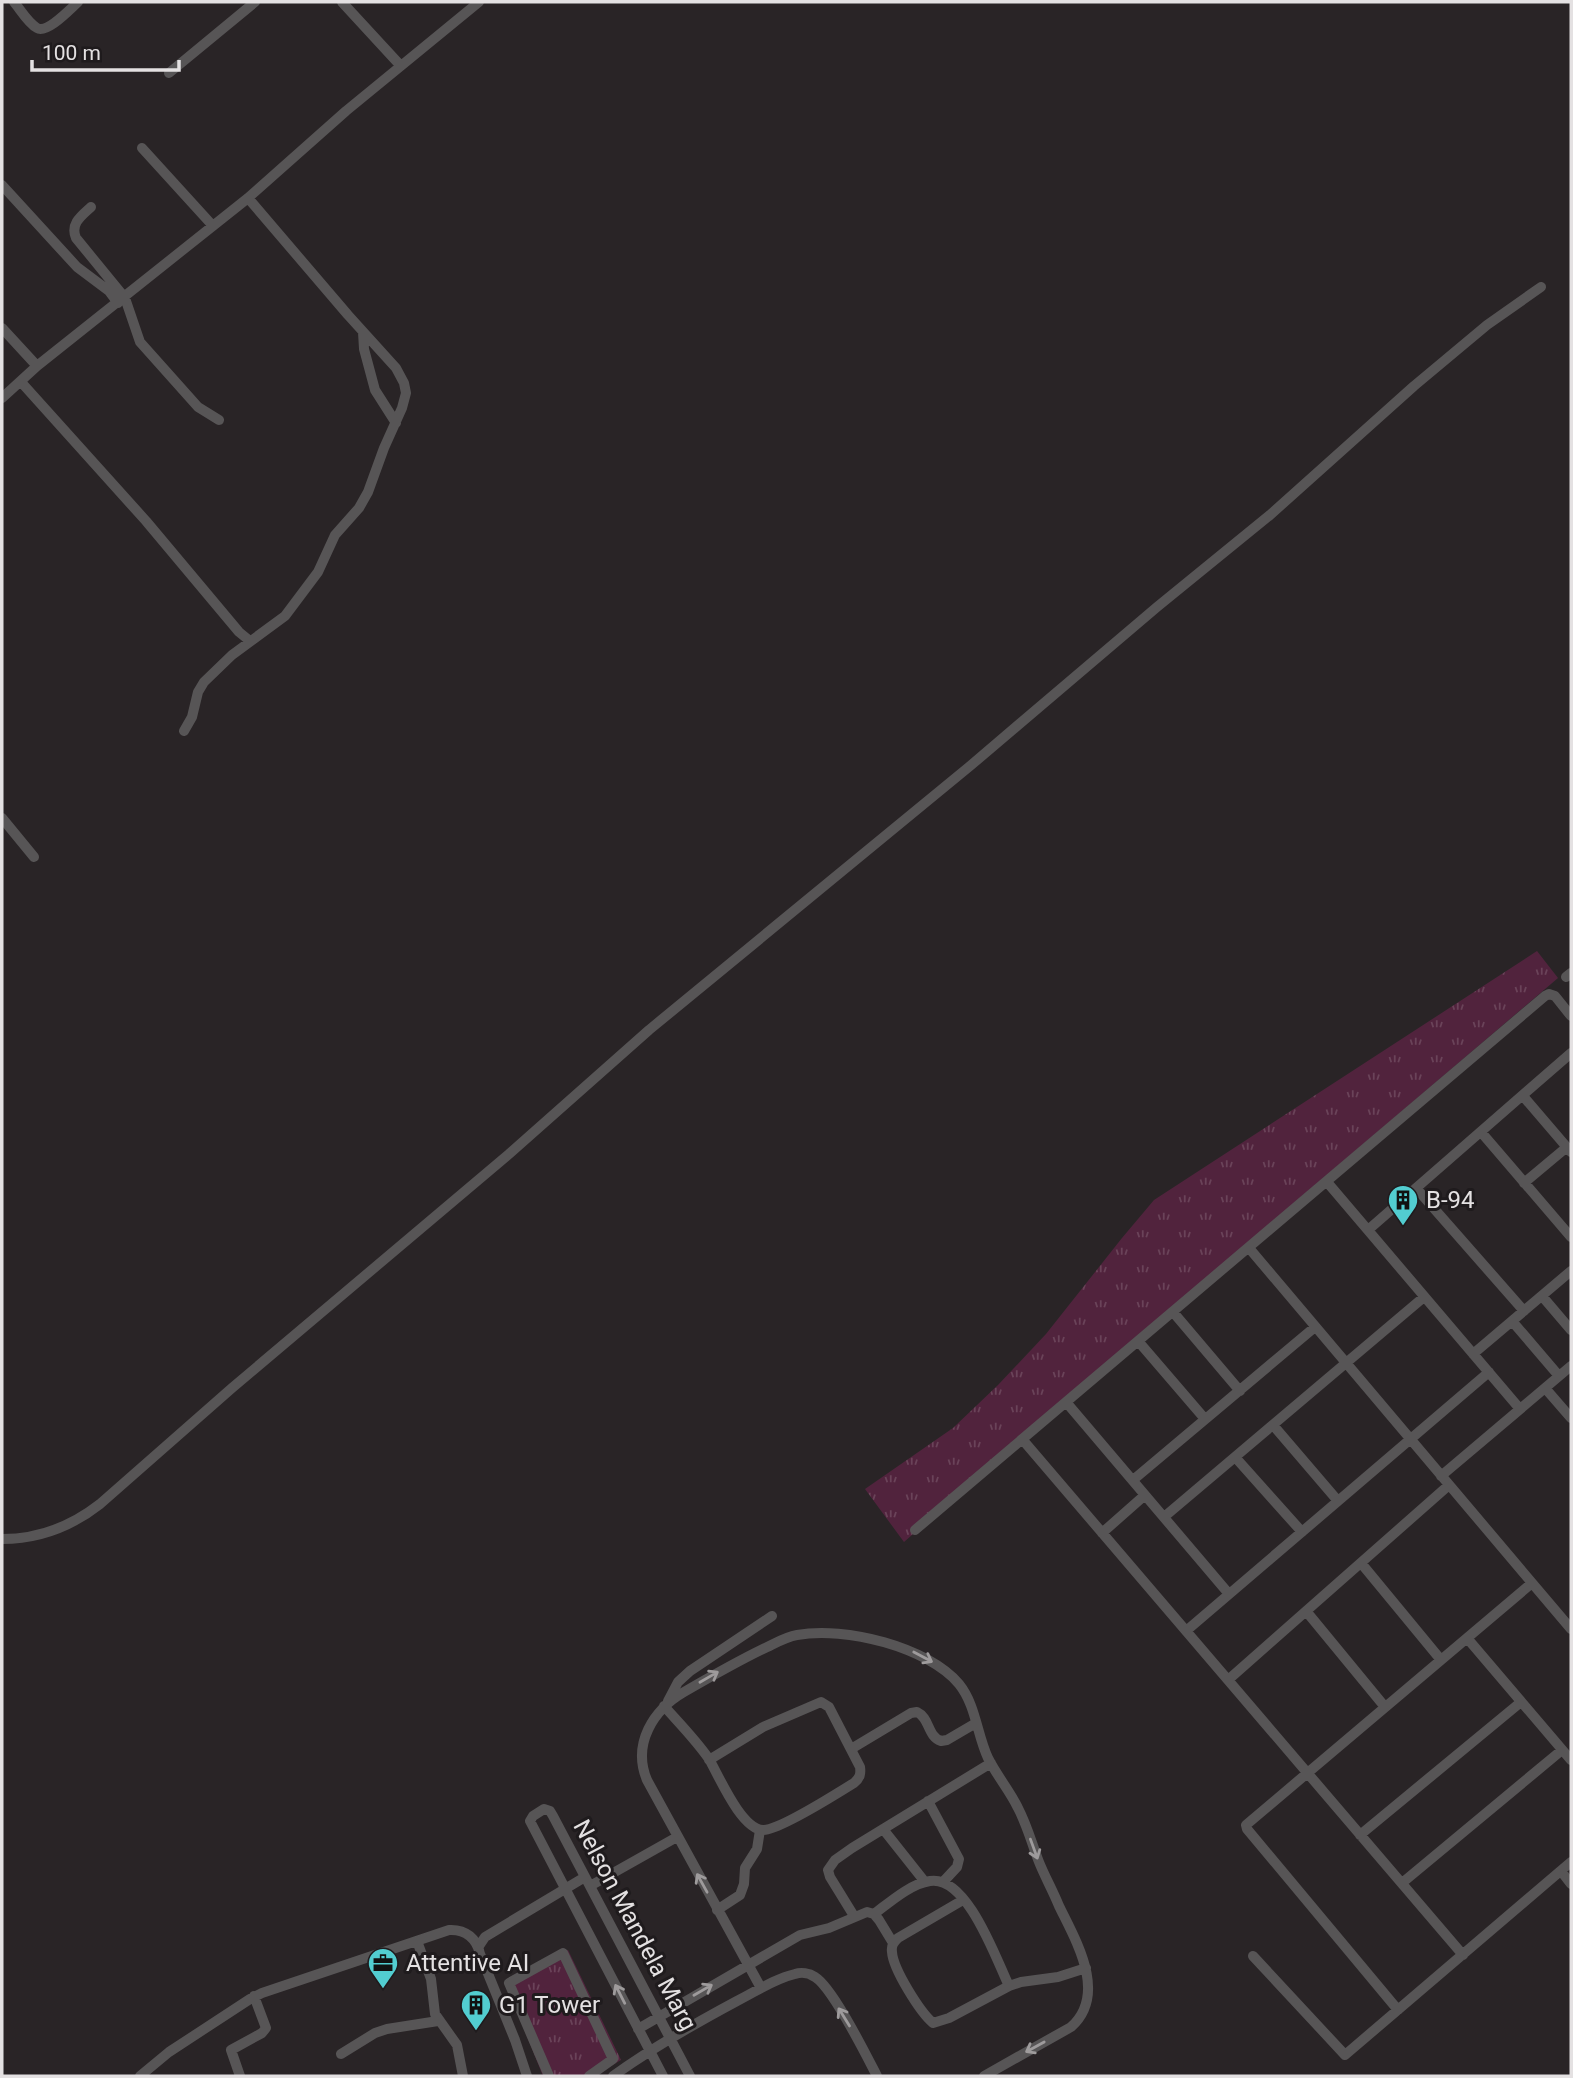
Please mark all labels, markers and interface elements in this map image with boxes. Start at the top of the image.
scale bar [32,28,178,72]
text: 100 m [42,41,101,65]
building icon: B-94 [1386,1183,1420,1227]
place label: B-94 [1426,1186,1475,1214]
one-way arrow [912,1651,933,1665]
one-way arrow [698,1670,718,1684]
street label: Nelson Mandela Marg [568,1815,702,2035]
one-way arrow [1029,1837,1041,1859]
one-way arrow [695,1873,709,1894]
office icon: Attentive AI [366,1946,400,1990]
place label: Attentive AI [406,1949,529,1977]
one-way arrow [692,1983,712,1997]
one-way arrow [613,1984,627,2005]
building icon: G1 Tower [459,1988,493,2032]
place label: G1 Tower [499,1991,600,2019]
one-way arrow [837,2007,851,2027]
one-way arrow [1025,2041,1046,2054]

